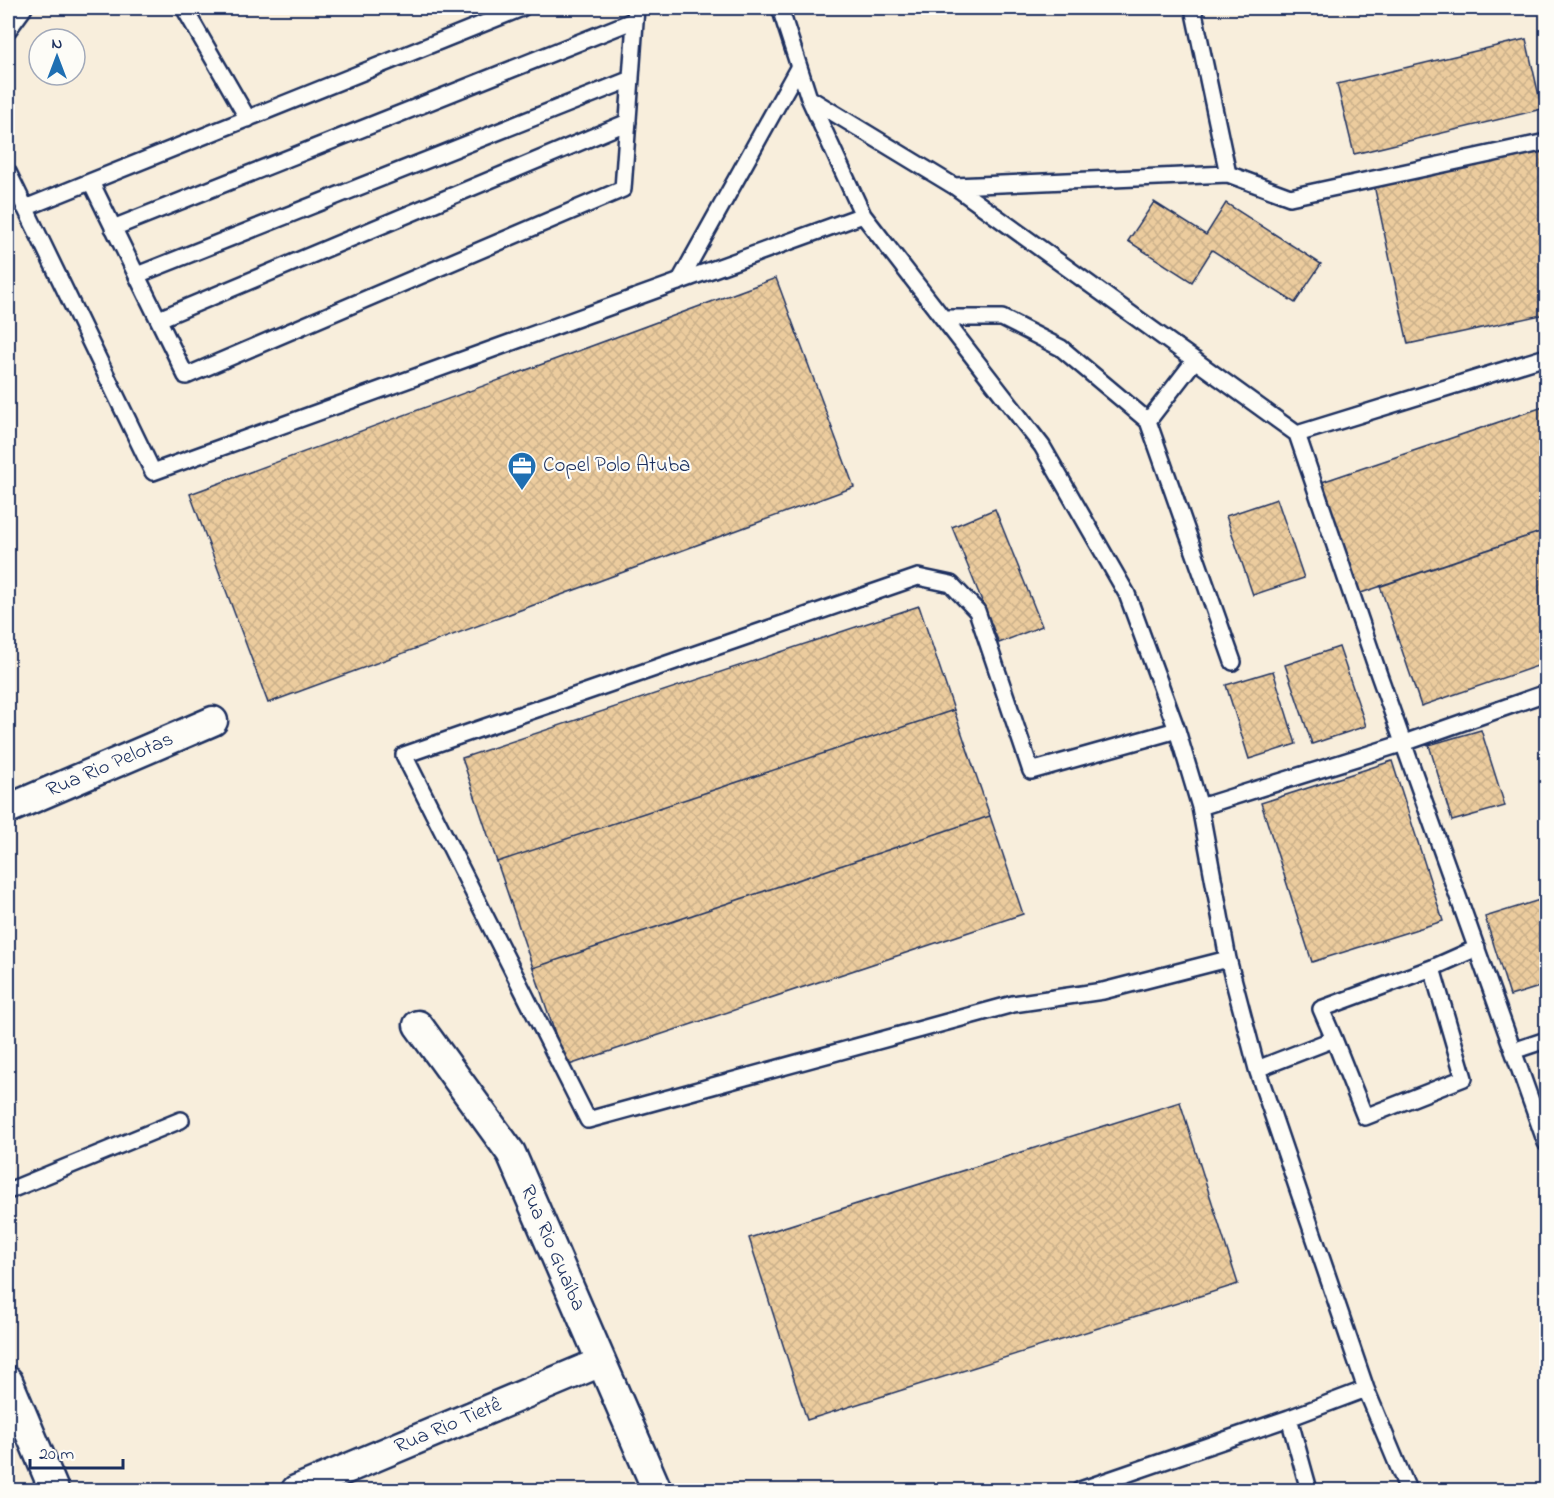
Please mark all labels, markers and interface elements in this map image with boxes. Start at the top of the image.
north arrow [27,27,87,87]
text: N [52,32,63,56]
office icon: Copel Polo Atuba [506,450,538,492]
place label: Copel Polo Atuba [543,451,690,481]
street label: Rua Rio Pelotas [42,725,178,806]
street label: Rua Rio Guaíba [512,1181,593,1316]
street label: Rua Rio Tietê [390,1390,507,1462]
scale bar [30,1432,123,1470]
text: 20 m [39,1442,74,1468]

